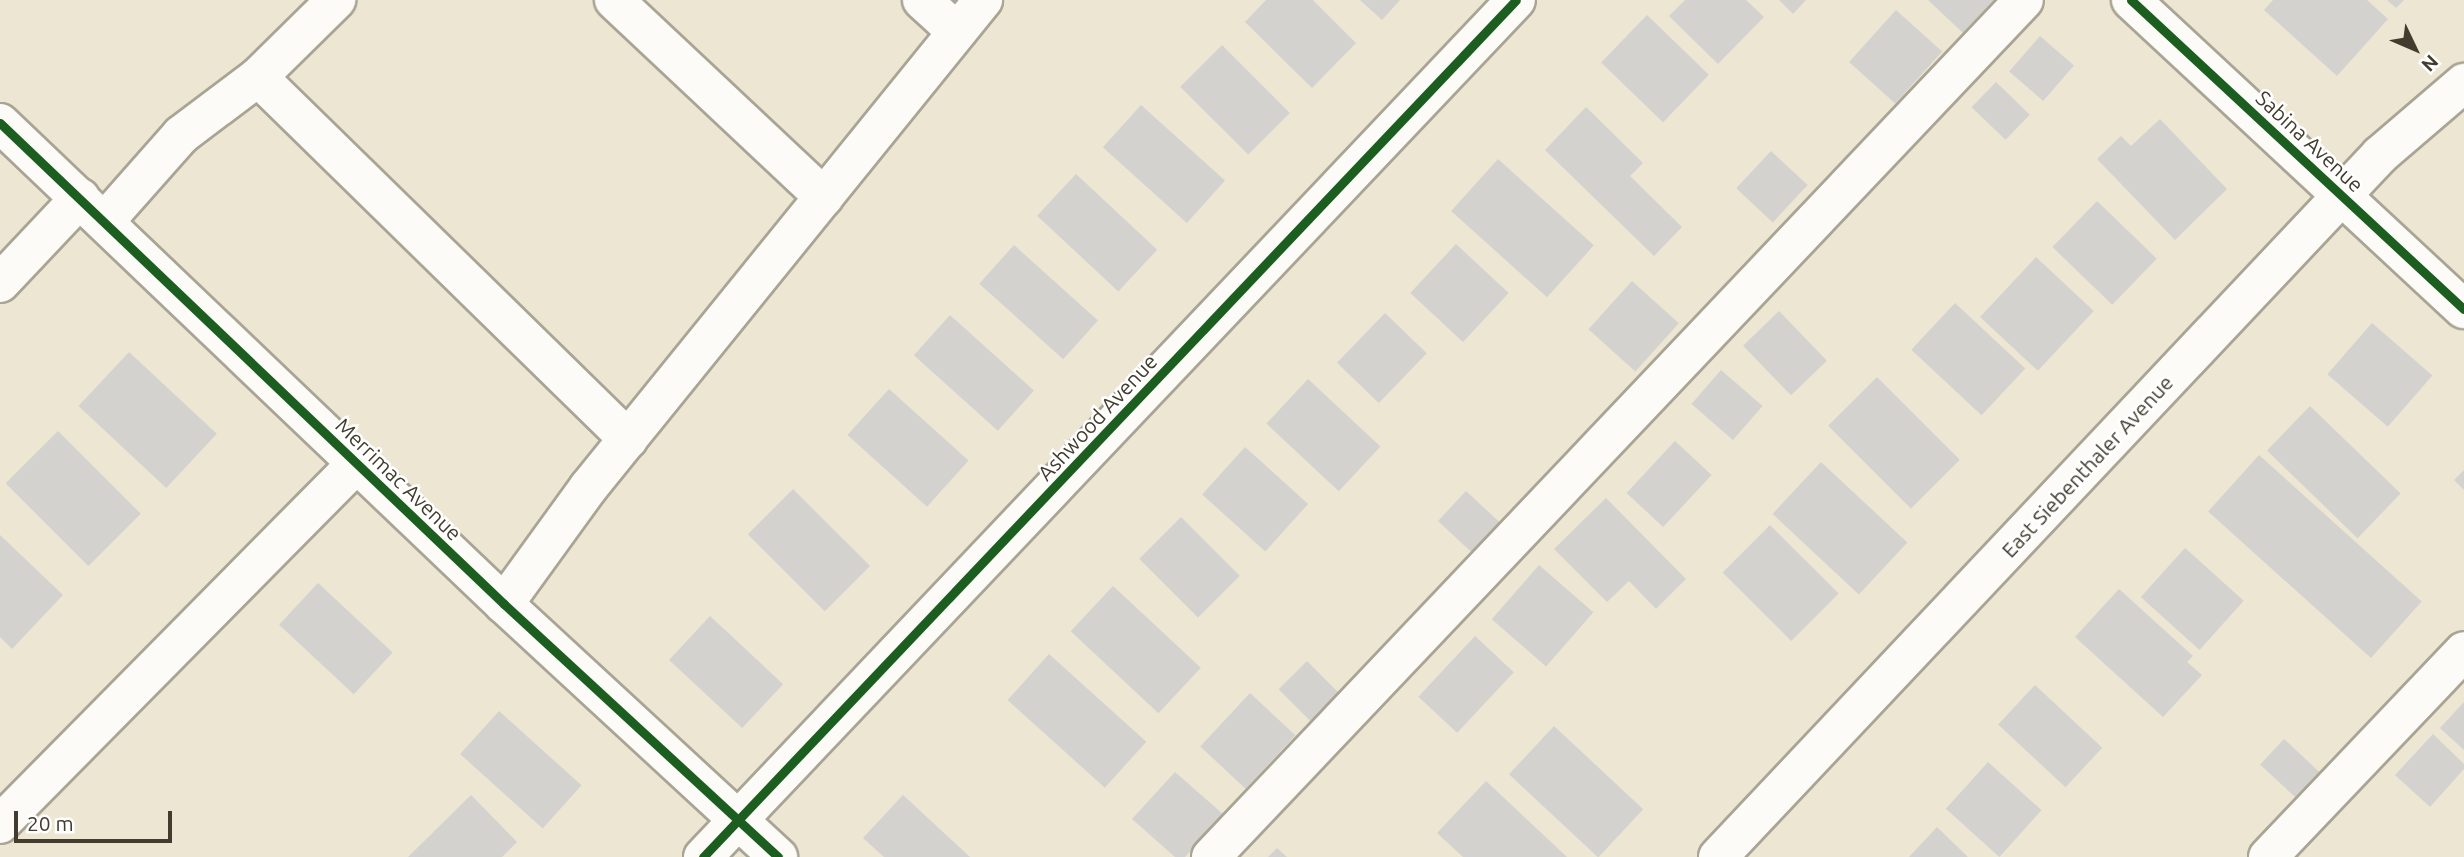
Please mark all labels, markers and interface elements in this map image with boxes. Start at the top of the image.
north arrow [2380,14,2450,84]
text: N [2417,51,2443,76]
street label: Sabina Avenue [2251,85,2369,197]
street label: Ashwood Avenue [1032,349,1162,485]
street label: East Siebenthaler Avenue [1996,370,2178,562]
street label: Merrimac Avenue [331,413,467,545]
scale bar [18,798,175,842]
text: 20 m [27,811,74,835]

